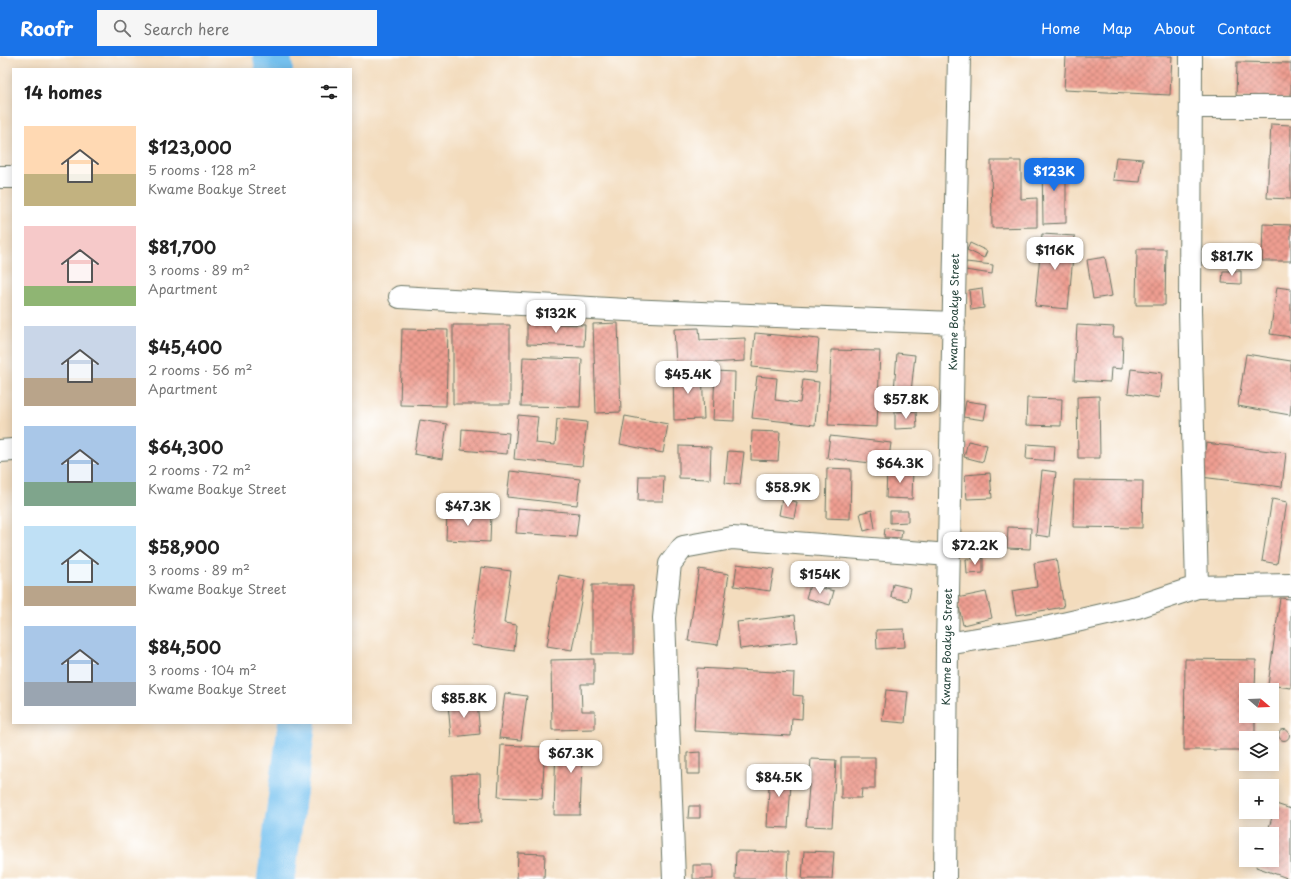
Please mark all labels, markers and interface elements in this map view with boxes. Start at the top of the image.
search box [97,10,377,46]
text: Roofr [20,14,73,42]
icon: search [111,17,133,39]
text: Search here [143,17,229,40]
text: Home [1041,18,1080,39]
text: Map [1102,18,1132,39]
text: About [1154,18,1195,39]
text: Contact [1217,18,1271,39]
text: 14 homes [24,79,102,105]
icon: filters [318,81,340,103]
text: $123,000 [148,134,232,160]
icon: home [56,142,104,190]
pin: $123K [1026,158,1082,192]
text: 5 rooms · 128 m² [148,160,256,179]
text: $123K [1033,161,1075,180]
text: Kwame Boakye Street [148,179,286,198]
text: $81,700 [148,234,216,260]
pin: $116K [1027,237,1083,271]
text: $116K [1036,240,1075,259]
icon: home [56,242,104,290]
pin: $81.7K [1199,243,1265,277]
text: $81.7K [1211,246,1253,265]
street label: Kwame Boakye Street [944,253,963,371]
text: 3 rooms · 89 m² [148,260,250,279]
text: Apartment [148,279,217,298]
pin: $132K [528,300,584,334]
text: $132K [535,303,577,322]
text: $45,400 [148,334,222,360]
icon: home [56,342,104,390]
text: 2 rooms · 56 m² [148,360,252,379]
pin: $45.4K [655,361,721,395]
text: $45.4K [664,364,712,383]
text: Apartment [148,379,217,398]
pin: $57.8K [873,386,939,420]
text: $57.8K [883,389,929,408]
text: $64,300 [148,434,223,460]
icon: home [56,442,104,490]
pin: $64.3K [867,450,933,484]
text: $64.3K [876,453,924,472]
text: 2 rooms · 72 m² [148,460,251,479]
pin: $58.9K [755,474,821,508]
text: $58.9K [765,477,811,496]
text: Kwame Boakye Street [148,479,286,498]
pin: $47.3K [435,493,501,527]
text: $47.3K [445,496,491,515]
pin: $72.2K [942,532,1008,566]
text: $58,900 [148,534,220,560]
text: $72.2K [952,535,998,554]
icon: home [56,542,104,590]
text: 3 rooms · 89 m² [148,560,250,579]
pin: $154K [792,561,848,595]
text: $154K [799,564,841,583]
text: Kwame Boakye Street [148,579,286,598]
street label: Kwame Boakye Street [937,588,956,706]
text: $84,500 [148,634,221,660]
icon: home [56,642,104,690]
text: 3 rooms · 104 m² [148,660,257,679]
text: Kwame Boakye Street [148,679,286,698]
north arrow [1239,683,1279,723]
map controls [1239,683,1279,867]
pin: $85.8K [431,685,497,719]
text: $85.8K [441,688,487,707]
button: layers [1239,731,1279,771]
pin: $67.3K [538,740,604,774]
text: $67.3K [548,743,594,762]
pin: $84.5K [746,764,812,798]
text: $84.5K [756,767,802,786]
button: + [1239,779,1279,819]
button: − [1239,827,1279,867]

